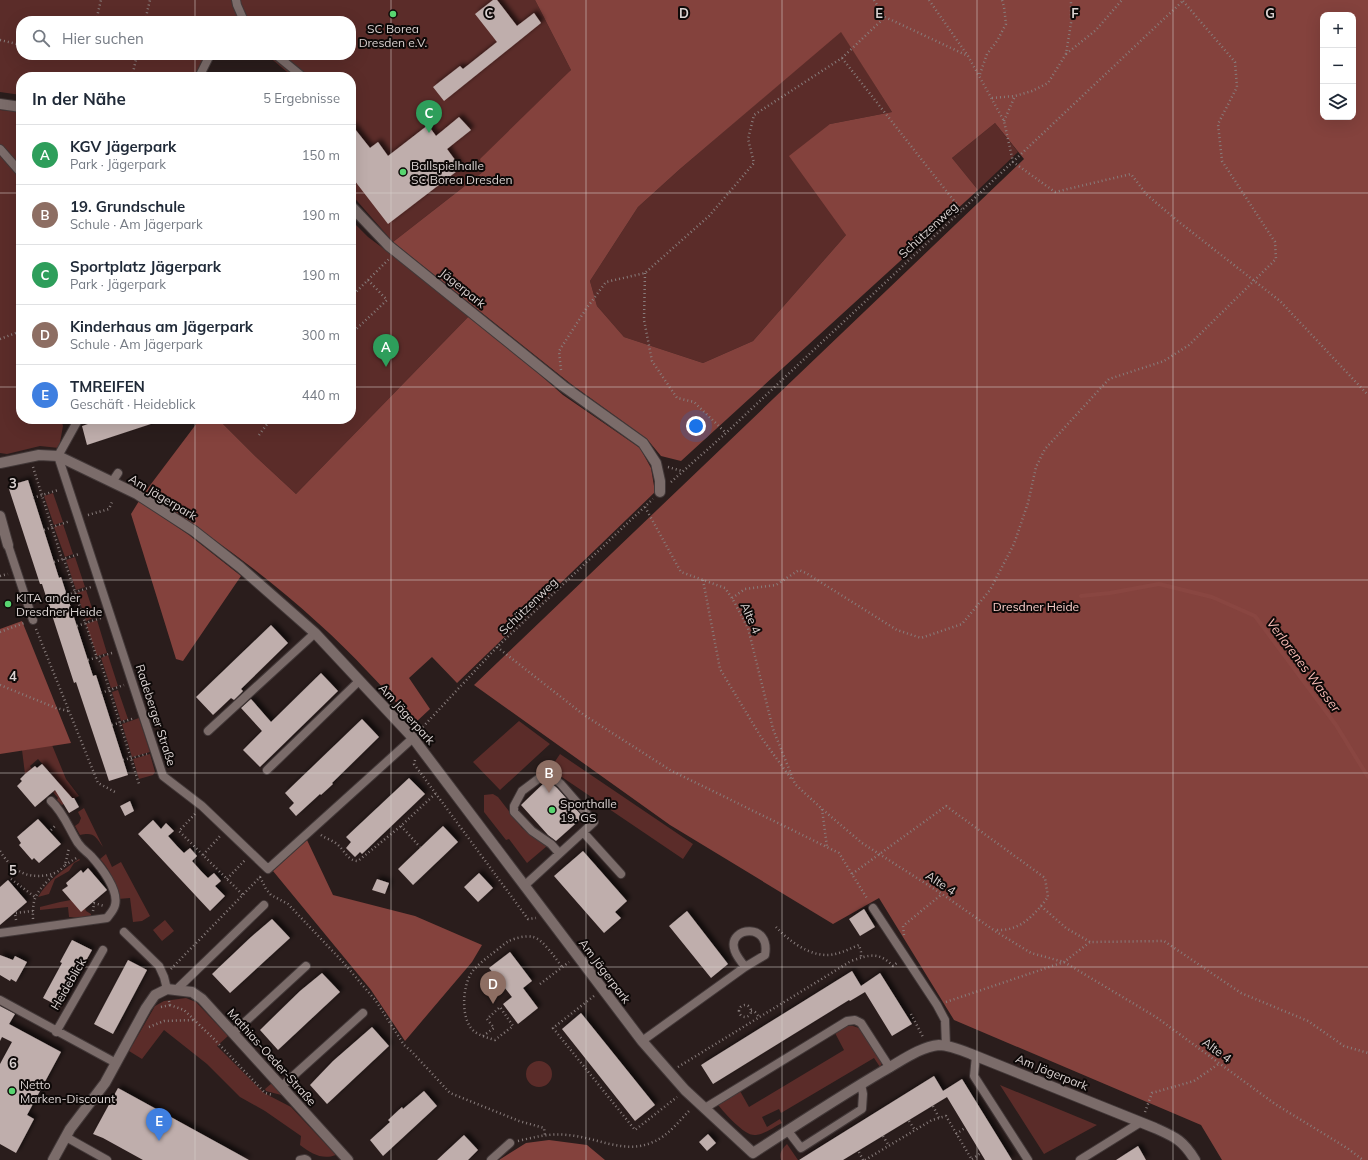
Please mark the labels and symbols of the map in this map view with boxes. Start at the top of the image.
text: C [485,5,494,21]
text: D [679,5,689,21]
text: E [875,5,883,21]
text: F [1071,5,1079,21]
text: G [1265,5,1275,21]
marker: SC Borea Dresden e.V. [388,9,398,19]
place label: SC Borea Dresden e.V. [359,21,427,50]
pin: C [416,100,442,133]
place label: Ballspielhalle SC Borea Dresden [411,158,512,187]
marker: Ballspielhalle SC Borea Dresden [398,167,408,177]
street label: Schützenweg [895,199,961,261]
street label: Jägerpark [437,265,489,311]
pin: A [373,334,399,367]
your location [686,416,706,436]
street label: Am Jägerpark [126,471,200,524]
text: 3 [9,475,17,491]
street label: Schützenweg [496,574,560,638]
place label: KITA an der Dresdner Heide [16,590,102,619]
marker: KITA an der Dresdner Heide [3,599,13,609]
park label: Dresdner Heide [993,599,1079,614]
street label: Alte 4 [738,600,764,636]
water label: Verlorenes Wasser [1264,615,1345,716]
street label: Radeberger Straße [133,662,179,768]
text: 4 [9,668,17,684]
street label: Am Jägerpark [376,680,439,748]
pin: B [536,760,562,793]
place label: Sporthalle 19. GS [560,796,617,825]
marker: Sporthalle 19. GS [547,805,557,815]
text: 5 [9,862,17,878]
street label: Alte 4 [923,868,959,898]
street label: Am Jägerpark [576,936,635,1007]
street label: Heideblick [47,955,89,1013]
pin: D [480,971,506,1004]
street label: Mathias-Oeder-Straße [224,1005,320,1109]
street label: Alte 4 [1199,1034,1235,1066]
street label: Am Jägerpark [1014,1051,1091,1094]
text: 6 [9,1055,17,1071]
place label: Netto Marken-Discount [20,1077,115,1106]
marker: Netto Marken-Discount [7,1086,17,1096]
pin: E [146,1108,172,1141]

